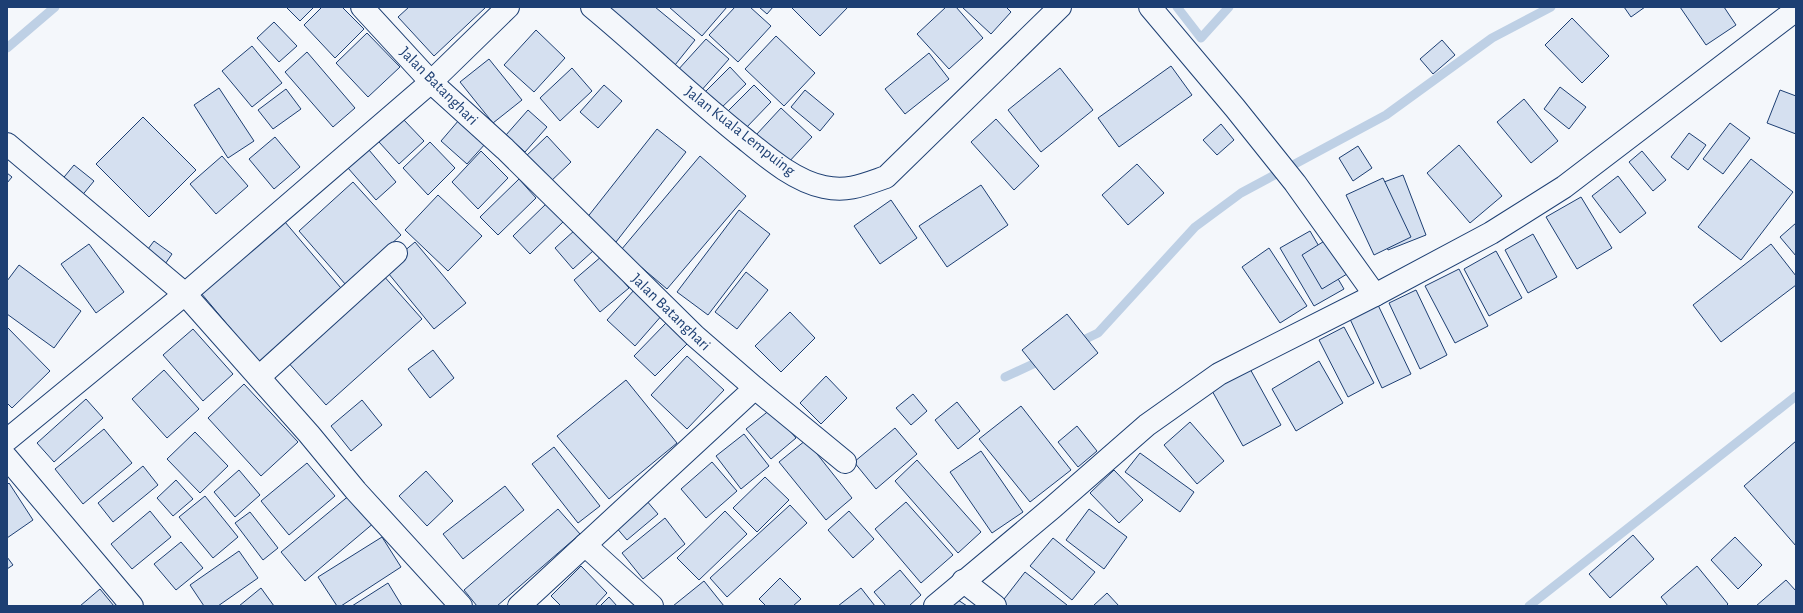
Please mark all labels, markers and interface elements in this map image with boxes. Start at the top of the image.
street label: Jalan Batanghari [397,44,481,128]
street label: Jalan Kuala Lempuing [682,83,798,179]
street label: Jalan Batanghari [628,270,714,354]

